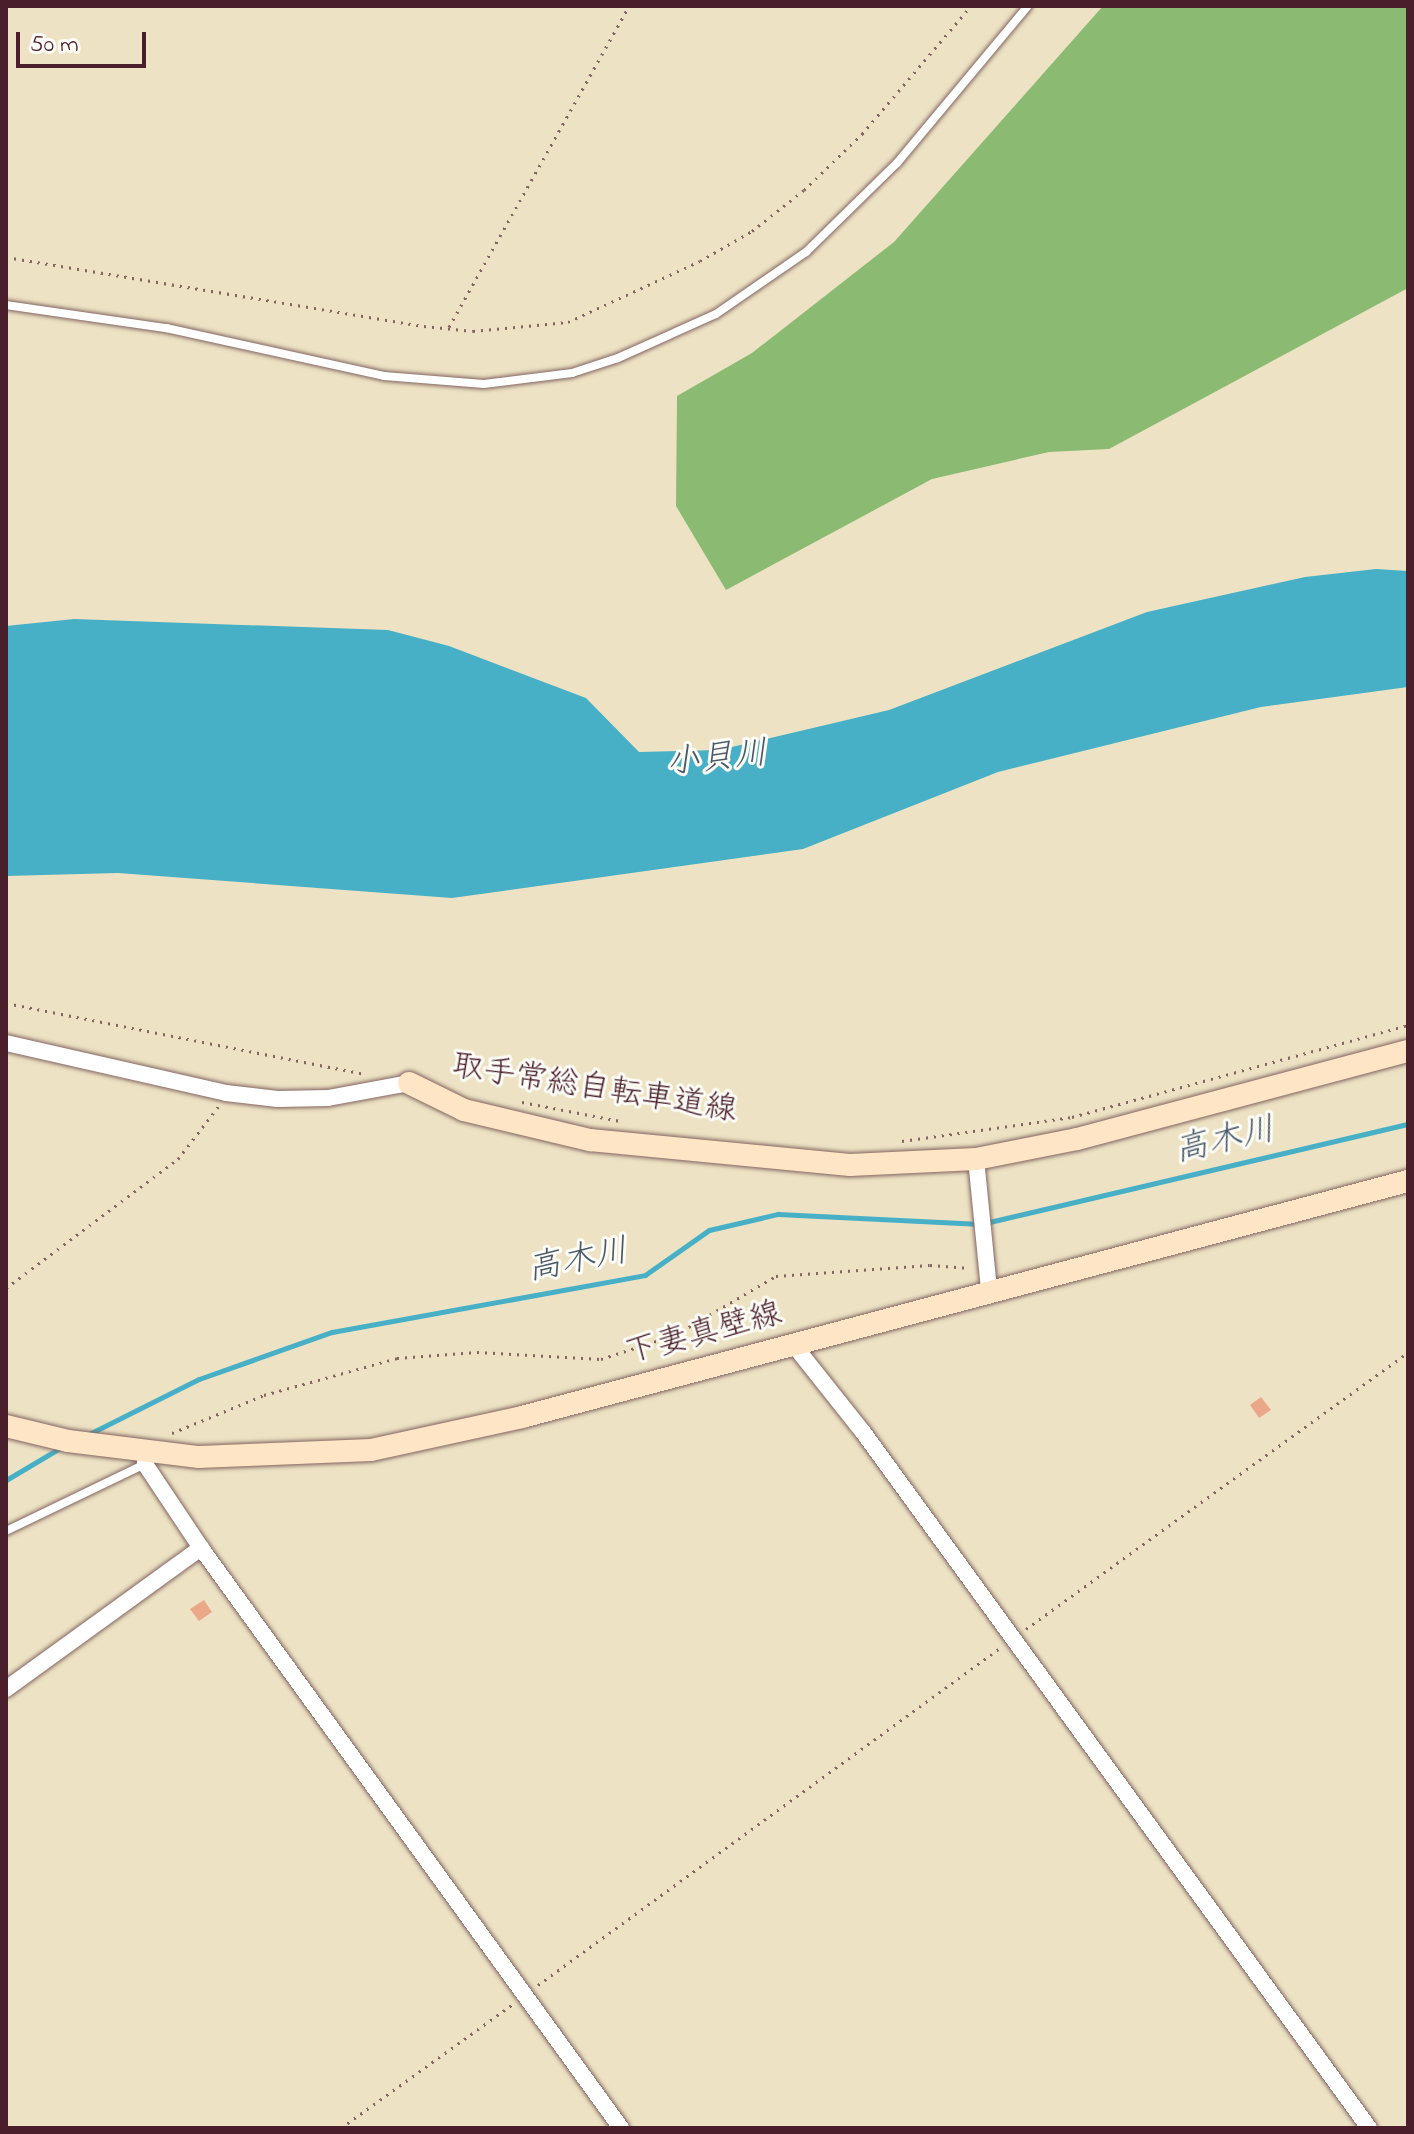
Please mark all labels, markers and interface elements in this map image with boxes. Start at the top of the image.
scale bar [20,16,150,66]
text: 50 m [30,28,79,63]
water label: 小貝川 [664,734,770,786]
street label: 取手常総自転車道線 [449,1049,739,1131]
water label: 高木川 [1171,1111,1279,1173]
water label: 高木川 [524,1232,632,1292]
street label: 下妻真壁線 [622,1296,786,1374]

